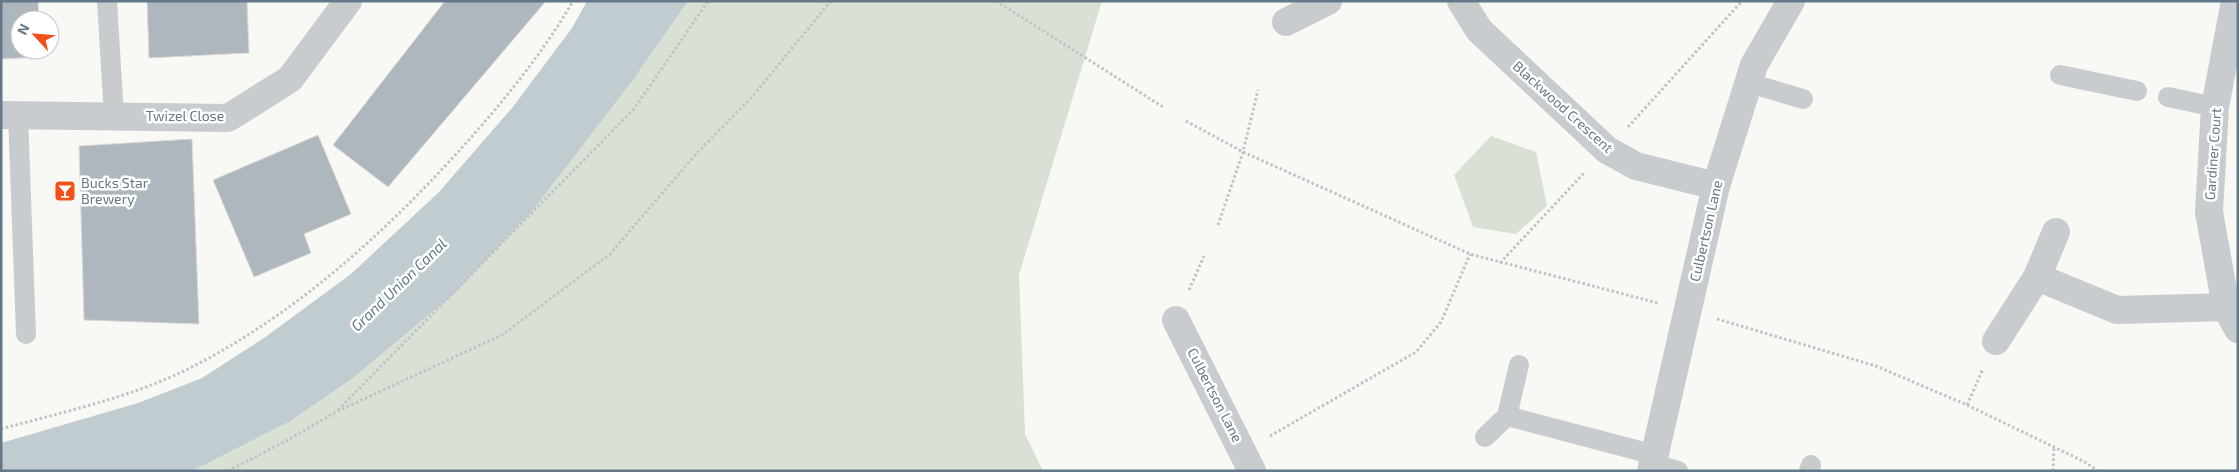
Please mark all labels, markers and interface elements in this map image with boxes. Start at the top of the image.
north arrow [10,10,60,60]
text: N [13,21,33,37]
street label: Blackwood Crescent [1510,57,1617,156]
street label: Twizel Close [146,107,224,124]
street label: Gardiner Court [2201,107,2224,201]
place label: Bucks Star Brewery [81,174,149,207]
bar icon: Bucks Star Brewery [53,179,77,203]
street label: Culbertson Lane [1686,179,1725,283]
water label: Grand Union Canal [347,234,450,334]
street label: Culbertson Lane [1184,345,1246,445]

